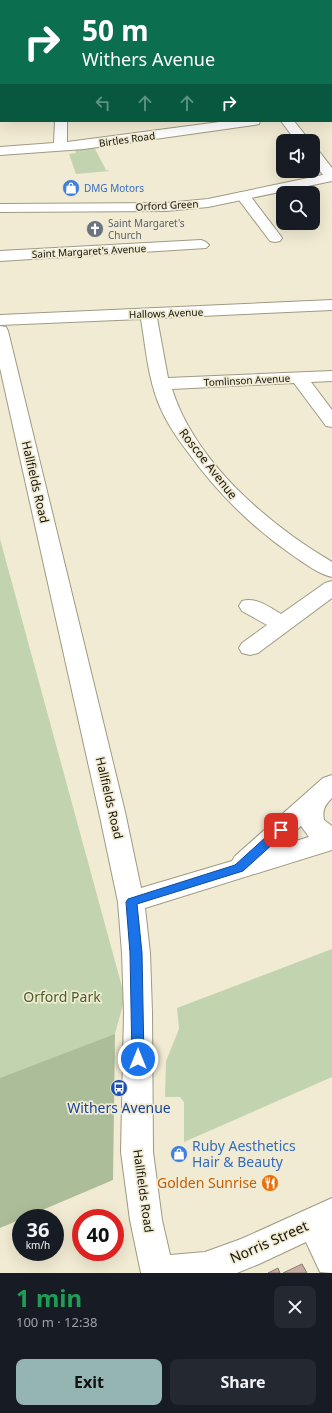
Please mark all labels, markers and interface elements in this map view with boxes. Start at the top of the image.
text: 50 m [82,11,149,49]
icon: right [16,16,68,68]
text: Withers Avenue [82,47,215,71]
icon: left [92,92,114,114]
icon: ahead [134,92,156,114]
icon: ahead [176,92,198,114]
icon: right [218,92,240,114]
street label: Birtles Road [98,128,156,150]
map controls [276,134,320,230]
button: sound [276,134,320,178]
shop icon: DMG Motors [61,178,81,198]
place label: DMG Motors [84,181,144,195]
button: search [276,186,320,230]
street label: Orford Green [135,196,199,214]
place label: Saint Margaret's Church [108,216,185,242]
church icon: Saint Margaret's Church [85,219,105,239]
street label: Saint Margaret's Avenue [32,241,147,261]
street label: Hallows Avenue [129,305,204,321]
street label: Tomlinson Avenue [204,371,291,389]
street label: Roscoe Avenue [175,425,242,503]
street label: Hallfields Road [18,439,53,525]
street label: Hallfields Road [92,755,127,841]
pin [264,813,298,847]
icon: arrive [270,819,292,841]
park label: Orford Park [23,987,101,1006]
position arrow [117,1038,159,1080]
bus stop icon: Withers Avenue [109,1078,129,1098]
place label: Withers Avenue [67,1098,171,1117]
place label: Ruby Aesthetics Hair & Beauty [192,1136,296,1171]
shop icon: Ruby Aesthetics Hair & Beauty [169,1144,189,1164]
street label: Hallfields Road [129,1148,158,1234]
place label: Golden Sunrise [157,1173,257,1192]
restaurant icon: Golden Sunrise [260,1173,280,1193]
speed limit sign: 40 [72,1209,124,1261]
text: 36 [27,1216,49,1243]
street label: Norris Street [227,1216,311,1267]
text: km/h [26,1238,50,1252]
text: 1 min [16,1281,82,1314]
button: close [274,1286,316,1328]
text: 100 m · 12:38 [16,1313,97,1331]
button: Exit [16,1359,162,1405]
button: Share [170,1359,316,1405]

